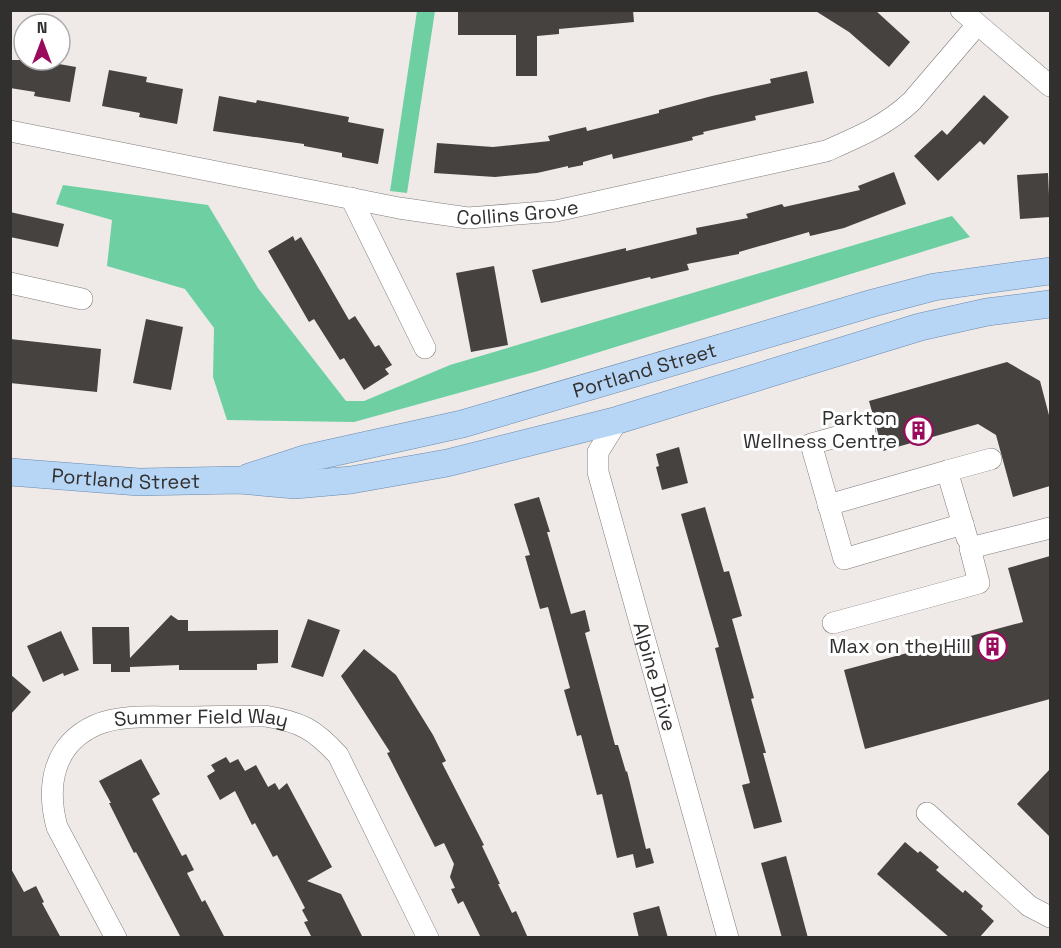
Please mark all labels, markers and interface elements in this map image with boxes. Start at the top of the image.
north arrow [12,12,72,72]
text: N [37,17,47,38]
street label: Collins Grove [455,193,581,231]
street label: Portland Street [570,337,720,404]
place label: Parkton Wellness Centre [743,405,897,454]
building icon: Parkton Wellness Centre [902,414,934,446]
street label: Portland Street [51,462,200,495]
street label: Alpine Drive [627,619,683,734]
building icon: Max on the Hill [976,630,1008,662]
place label: Max on the Hill [829,633,971,659]
street label: Summer Field Way [112,703,291,733]

